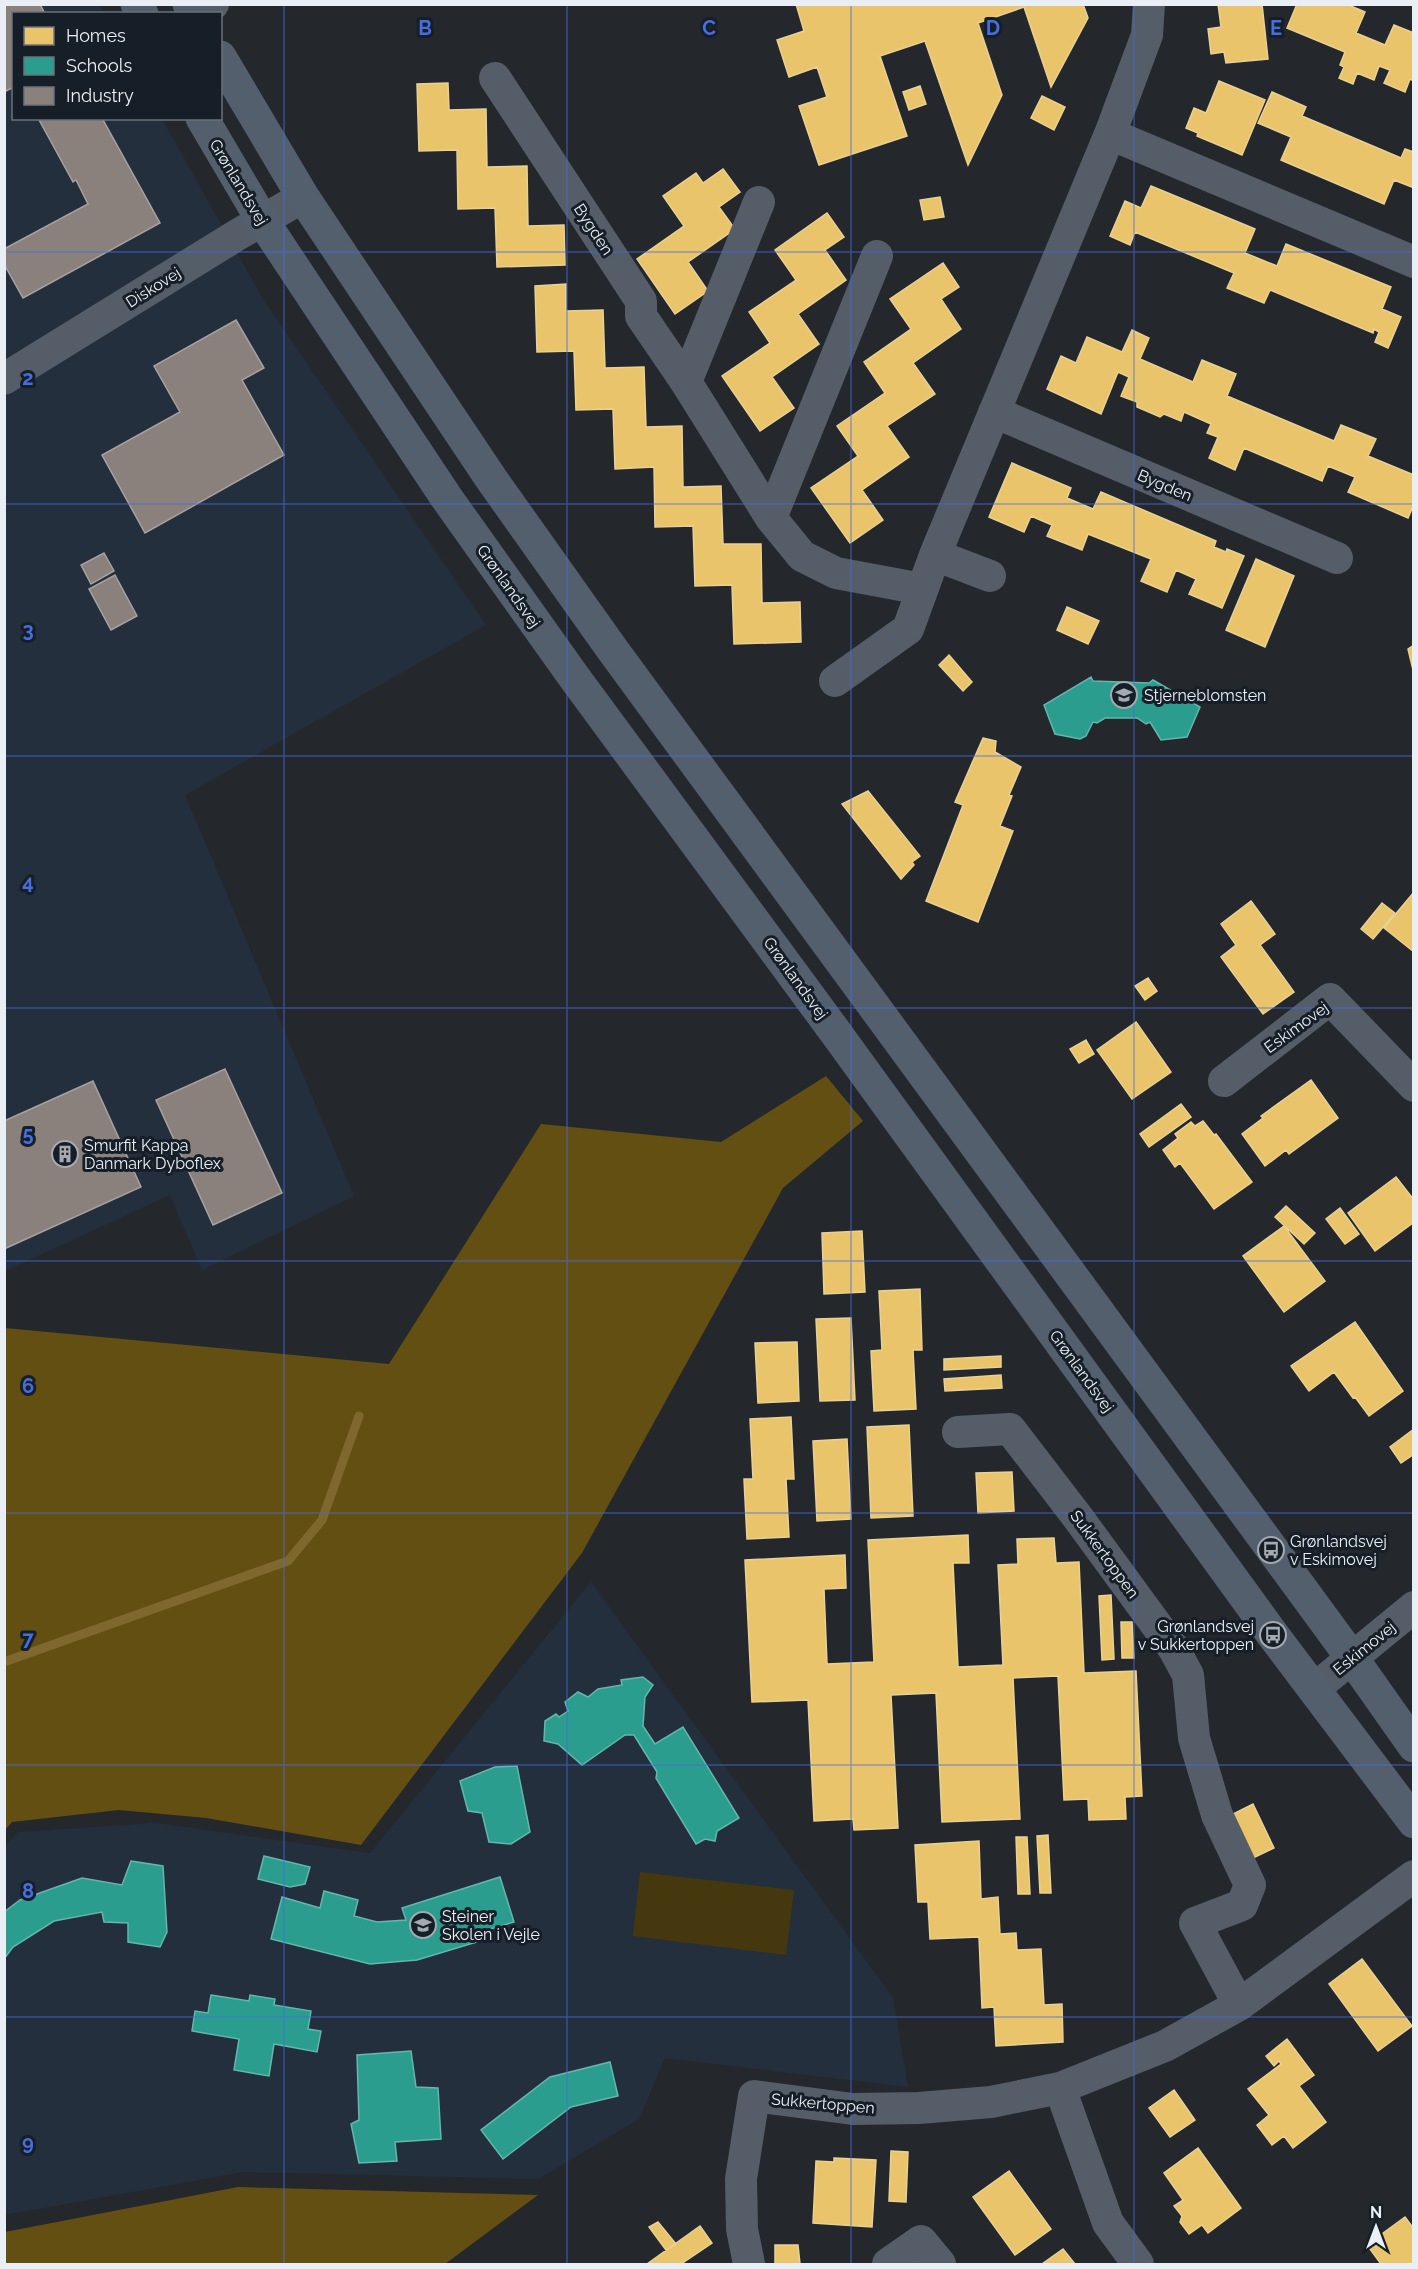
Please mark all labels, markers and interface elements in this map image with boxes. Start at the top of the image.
legend [12,12,222,120]
text: B [418,16,432,40]
text: C [702,16,716,40]
text: D [986,16,1000,40]
text: E [1270,16,1282,40]
text: Homes [66,25,126,46]
text: Schools [66,55,133,76]
text: Industry [66,85,134,106]
street label: Grønlandsvej [205,136,272,229]
street label: Bygden [570,200,617,259]
street label: Diskovej [122,263,184,312]
text: 2 [22,366,34,390]
street label: Bygden [1135,465,1195,505]
street label: Grønlandsvej [473,541,544,631]
text: 3 [22,618,34,642]
school or university icon: Stjerneblomsten [1109,680,1139,710]
place label: Stjerneblomsten [1144,686,1266,705]
text: 4 [22,870,34,894]
street label: Grønlandsvej [759,934,832,1023]
street label: Eskimovej [1261,998,1332,1057]
text: 5 [22,1122,34,1146]
place label: Smurfit Kappa Danmark Dyboflex [84,1136,221,1173]
building icon: Smurfit Kappa Danmark Dyboflex [50,1139,80,1169]
street label: Grønlandsvej [1045,1327,1118,1416]
text: 6 [22,1374,34,1398]
street label: Sukkertoppen [1066,1507,1143,1602]
place label: Grønlandsvej v Eskimovej [1290,1532,1387,1569]
bus stop icon: Grønlandsvej v Eskimovej [1256,1535,1286,1565]
place label: Grønlandsvej v Sukkertoppen [1138,1617,1254,1654]
street label: Eskimovej [1329,1618,1399,1679]
bus stop icon: Grønlandsvej v Sukkertoppen [1258,1620,1288,1650]
text: 7 [22,1627,34,1651]
text: 8 [22,1879,34,1903]
place label: Steiner Skolen i Vejle [442,1907,540,1944]
school or university icon: Steiner Skolen i Vejle [408,1910,438,1940]
street label: Sukkertoppen [770,2090,876,2117]
text: 9 [22,2131,34,2155]
north arrow [1346,2197,1406,2257]
text: N [1370,2203,1382,2222]

